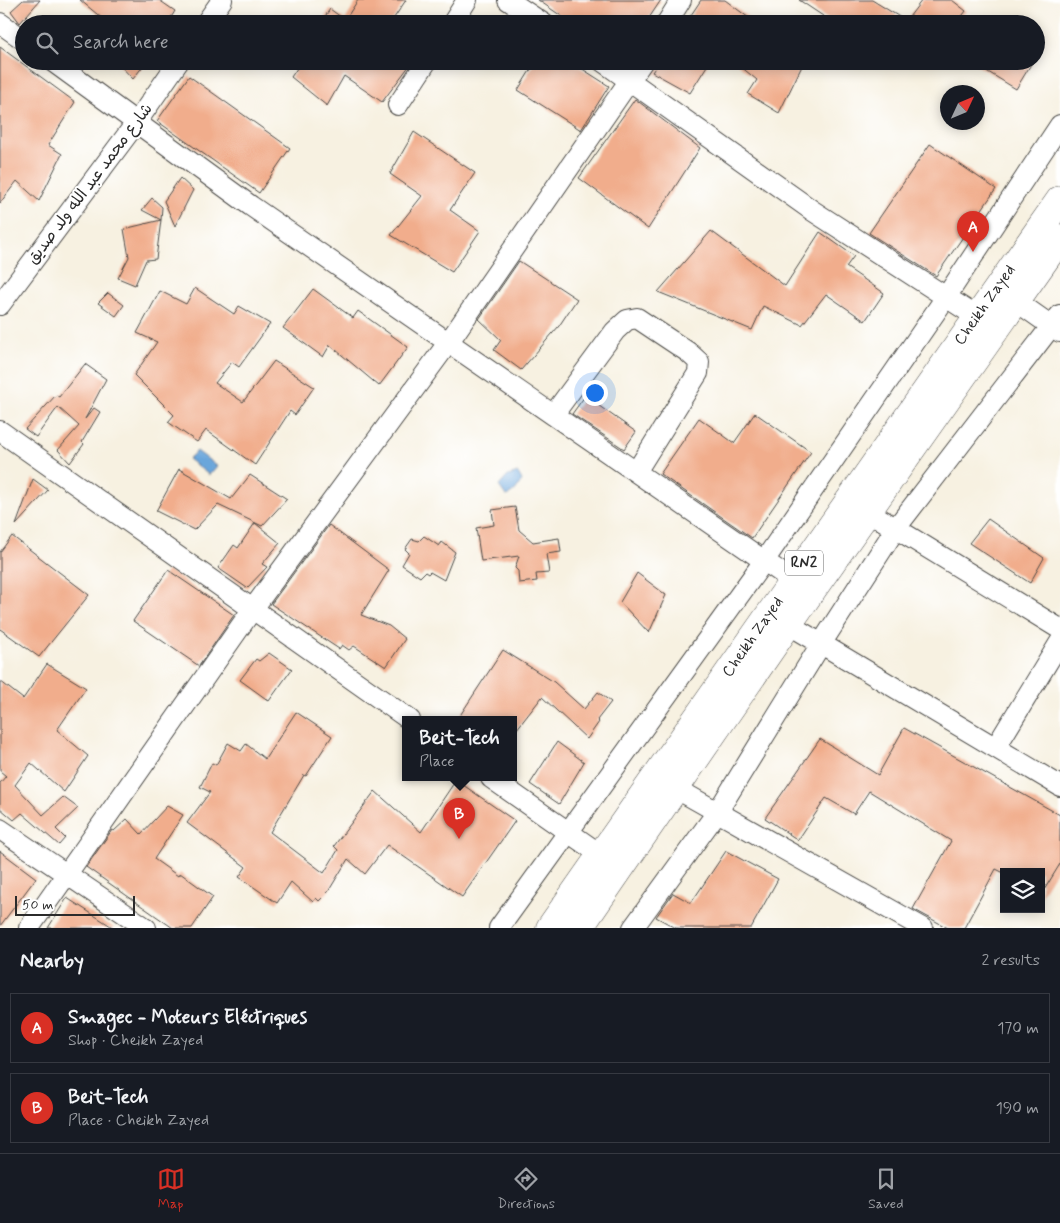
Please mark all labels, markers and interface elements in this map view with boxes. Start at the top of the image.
search box [15,15,1045,70]
icon: search [33,29,61,57]
text: Search here [73,30,169,55]
north arrow [940,85,985,130]
street label: شارع محمد عبد الله ولد صديق [23,99,157,269]
pin: A [957,211,989,252]
street label: Cheikh Zayed [950,261,1020,349]
your location [582,380,608,406]
road number: RN2 [785,550,823,576]
street label: Cheikh Zayed [718,593,788,681]
popup [402,716,517,781]
text: Beit-Tech [419,726,500,751]
text: Place [419,751,455,772]
pin: B [443,798,475,839]
map controls [1000,868,1045,913]
button: layers [1000,868,1045,913]
scale bar [15,893,135,916]
text: 50 m [22,896,53,914]
text: Nearby [20,947,84,975]
text: 2 results [982,950,1040,971]
text: Smagec - Moteurs Eléctriques [68,1005,307,1030]
text: A [32,1018,42,1039]
text: 170 m [997,1018,1039,1039]
text: Shop · Cheikh Zayed [68,1030,203,1051]
text: Beit-Tech [68,1085,148,1110]
text: B [32,1098,42,1119]
text: 190 m [996,1098,1039,1119]
text: Place · Cheikh Zayed [68,1110,209,1131]
tab: Map [157,1165,185,1213]
tab: Directions [498,1165,555,1213]
tab: Saved [868,1165,903,1213]

